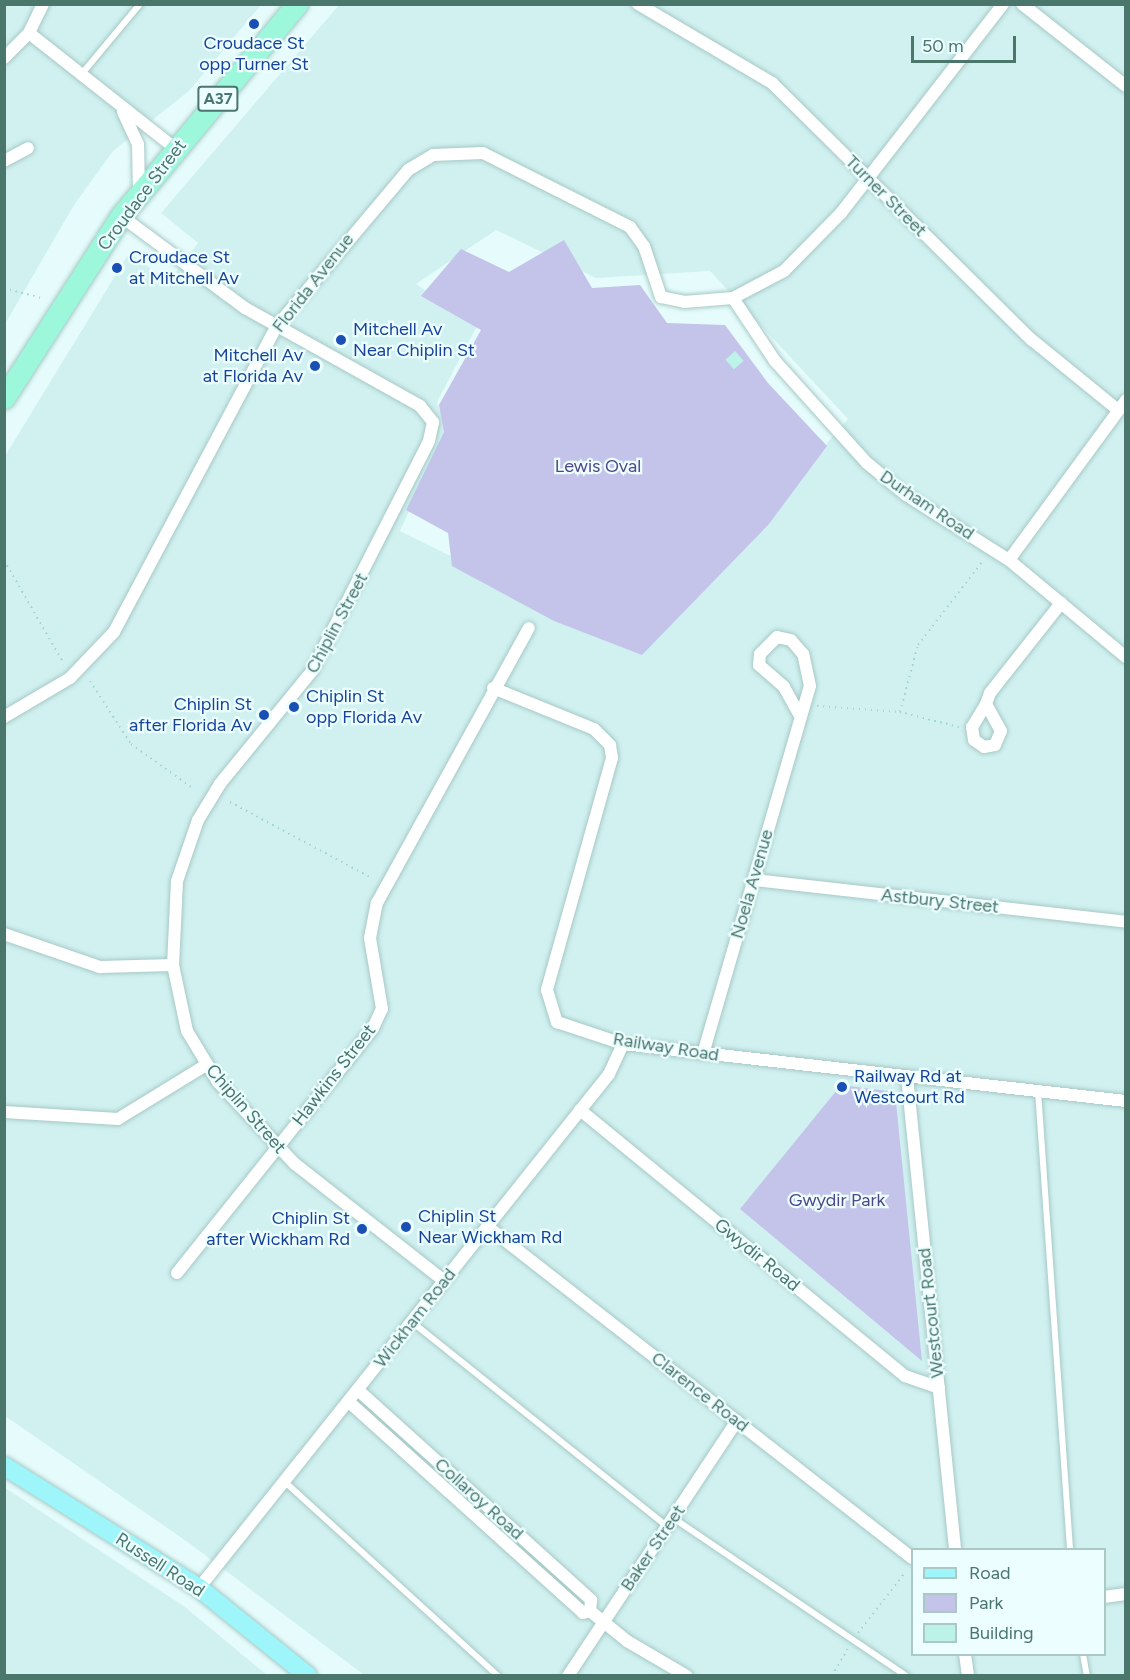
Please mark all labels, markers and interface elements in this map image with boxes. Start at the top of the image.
marker: Croudace St opp Turner St [247,17,261,31]
scale bar [914,24,1019,62]
place label: Croudace St opp Turner St [199,33,309,76]
text: 50 m [922,35,964,57]
road number: A37 [197,86,239,112]
street label: Croudace Street [93,135,191,255]
street label: Turner Street [841,151,931,241]
street label: Florida Avenue [268,229,358,337]
place label: Croudace St at Mitchell Av [129,247,239,290]
marker: Croudace St at Mitchell Av [110,261,124,275]
place label: Mitchell Av Near Chiplin St [353,319,475,362]
marker: Mitchell Av Near Chiplin St [334,333,348,347]
place label: Mitchell Av at Florida Av [203,345,303,388]
marker: Mitchell Av at Florida Av [308,359,322,373]
park label: Lewis Oval [555,455,641,477]
street label: Durham Road [876,466,978,544]
street label: Chiplin Street [301,569,373,677]
place label: Chiplin St opp Florida Av [306,686,422,728]
place label: Chiplin St after Florida Av [129,694,252,736]
marker: Chiplin St opp Florida Av [287,700,301,714]
marker: Chiplin St after Florida Av [257,708,271,722]
street label: Noela Avenue [726,827,778,941]
street label: Astbury Street [880,884,1000,918]
street label: Hawkins Street [288,1020,380,1130]
street label: Railway Road [612,1028,720,1066]
street label: Chiplin Street [201,1060,291,1158]
place label: Railway Rd at Westcourt Rd [854,1066,965,1108]
marker: Railway Rd at Westcourt Rd [835,1080,849,1094]
park label: Gwydir Park [789,1189,885,1211]
place label: Chiplin St Near Wickham Rd [418,1206,562,1248]
place label: Chiplin St after Wickham Rd [206,1208,350,1250]
street label: Gwydir Road [710,1214,804,1296]
marker: Chiplin St Near Wickham Rd [399,1220,413,1234]
marker: Chiplin St after Wickham Rd [355,1222,369,1236]
street label: Westcourt Road [913,1247,949,1379]
street label: Wickham Road [369,1264,461,1372]
street label: Clarence Road [647,1347,753,1437]
street label: Collaroy Road [430,1453,528,1545]
street label: Baker Street [616,1501,690,1595]
street label: Russell Road [111,1528,209,1602]
legend [911,1548,1106,1656]
text: Road [969,1562,1010,1584]
text: Park [969,1592,1003,1614]
text: Building [969,1622,1034,1644]

